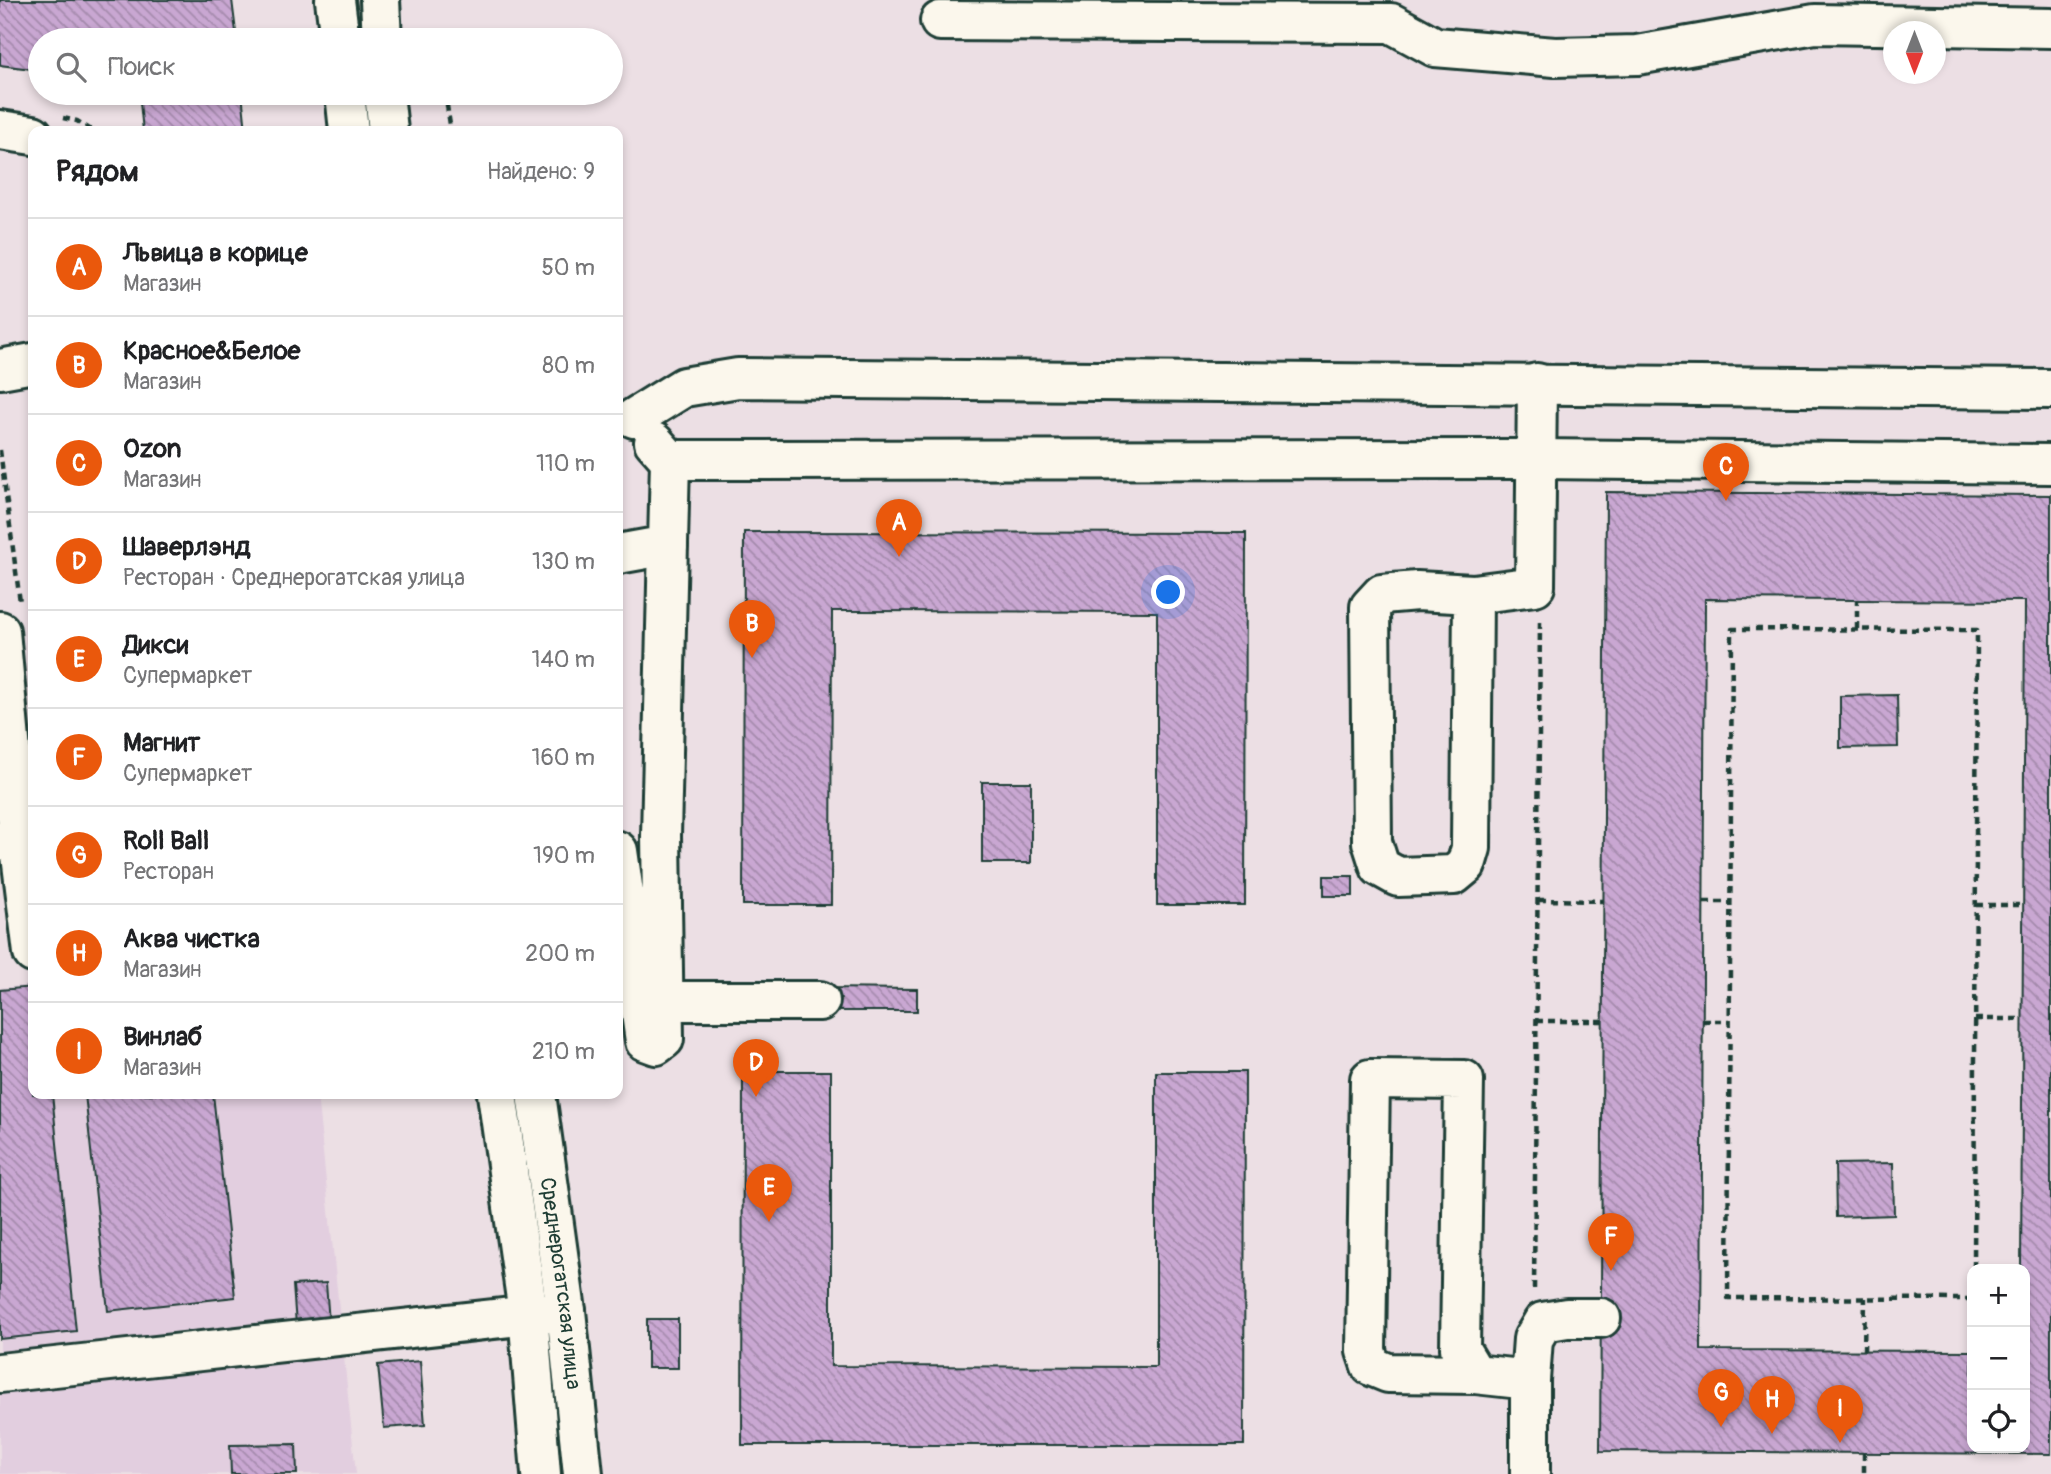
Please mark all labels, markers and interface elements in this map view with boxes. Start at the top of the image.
north arrow [1883,21,1946,84]
search box [28,28,623,105]
icon: search [52,48,90,86]
text: Поиск [108,51,176,83]
text: Рядом [56,153,139,190]
text: Найдено: 9 [487,157,595,186]
text: Львица в корице [123,237,308,269]
text: A [72,253,86,282]
text: 50 m [541,253,595,282]
text: Магазин [123,269,202,298]
text: Красное&Белое [123,335,300,367]
text: B [72,351,86,380]
text: 80 m [542,351,595,380]
text: Магазин [123,367,202,396]
text: Ozon [123,433,181,465]
pin: C [1703,443,1749,501]
text: C [72,449,86,478]
text: 110 m [536,449,595,478]
text: Магазин [123,465,202,494]
pin: A [876,499,922,557]
text: Шаверлэнд [123,531,250,563]
text: D [72,547,86,576]
text: 130 m [532,547,595,576]
text: Ресторан · Среднерогатская улица [123,563,465,592]
your location [1151,575,1185,609]
pin: B [729,600,775,658]
text: Дикси [123,629,188,661]
text: E [73,645,85,674]
text: 140 m [532,645,595,674]
text: Супермаркет [123,661,252,690]
text: Магнит [123,727,200,759]
text: F [72,743,86,772]
text: 160 m [531,743,595,772]
text: Супермаркет [123,759,252,788]
text: Roll Ball [123,825,209,857]
text: G [71,841,87,870]
text: 190 m [533,841,595,870]
text: Ресторан [123,857,214,886]
text: Аква чистка [123,923,260,955]
text: H [72,939,86,968]
text: 200 m [525,939,595,968]
text: Магазин [123,955,202,984]
text: Винлаб [123,1021,202,1053]
text: I [76,1037,82,1066]
text: 210 m [532,1037,595,1066]
pin: D [733,1039,779,1097]
text: Магазин [123,1053,202,1082]
pin: E [746,1164,792,1222]
street label: Среднерогатская улица [534,1176,588,1391]
pin: F [1588,1213,1634,1271]
map controls [1967,1264,2030,1453]
button: + [1967,1264,2030,1327]
button: − [1967,1327,2030,1390]
pin: G [1698,1369,1744,1427]
pin: H [1749,1376,1795,1434]
pin: I [1817,1385,1863,1443]
button: locate [1967,1390,2030,1453]

